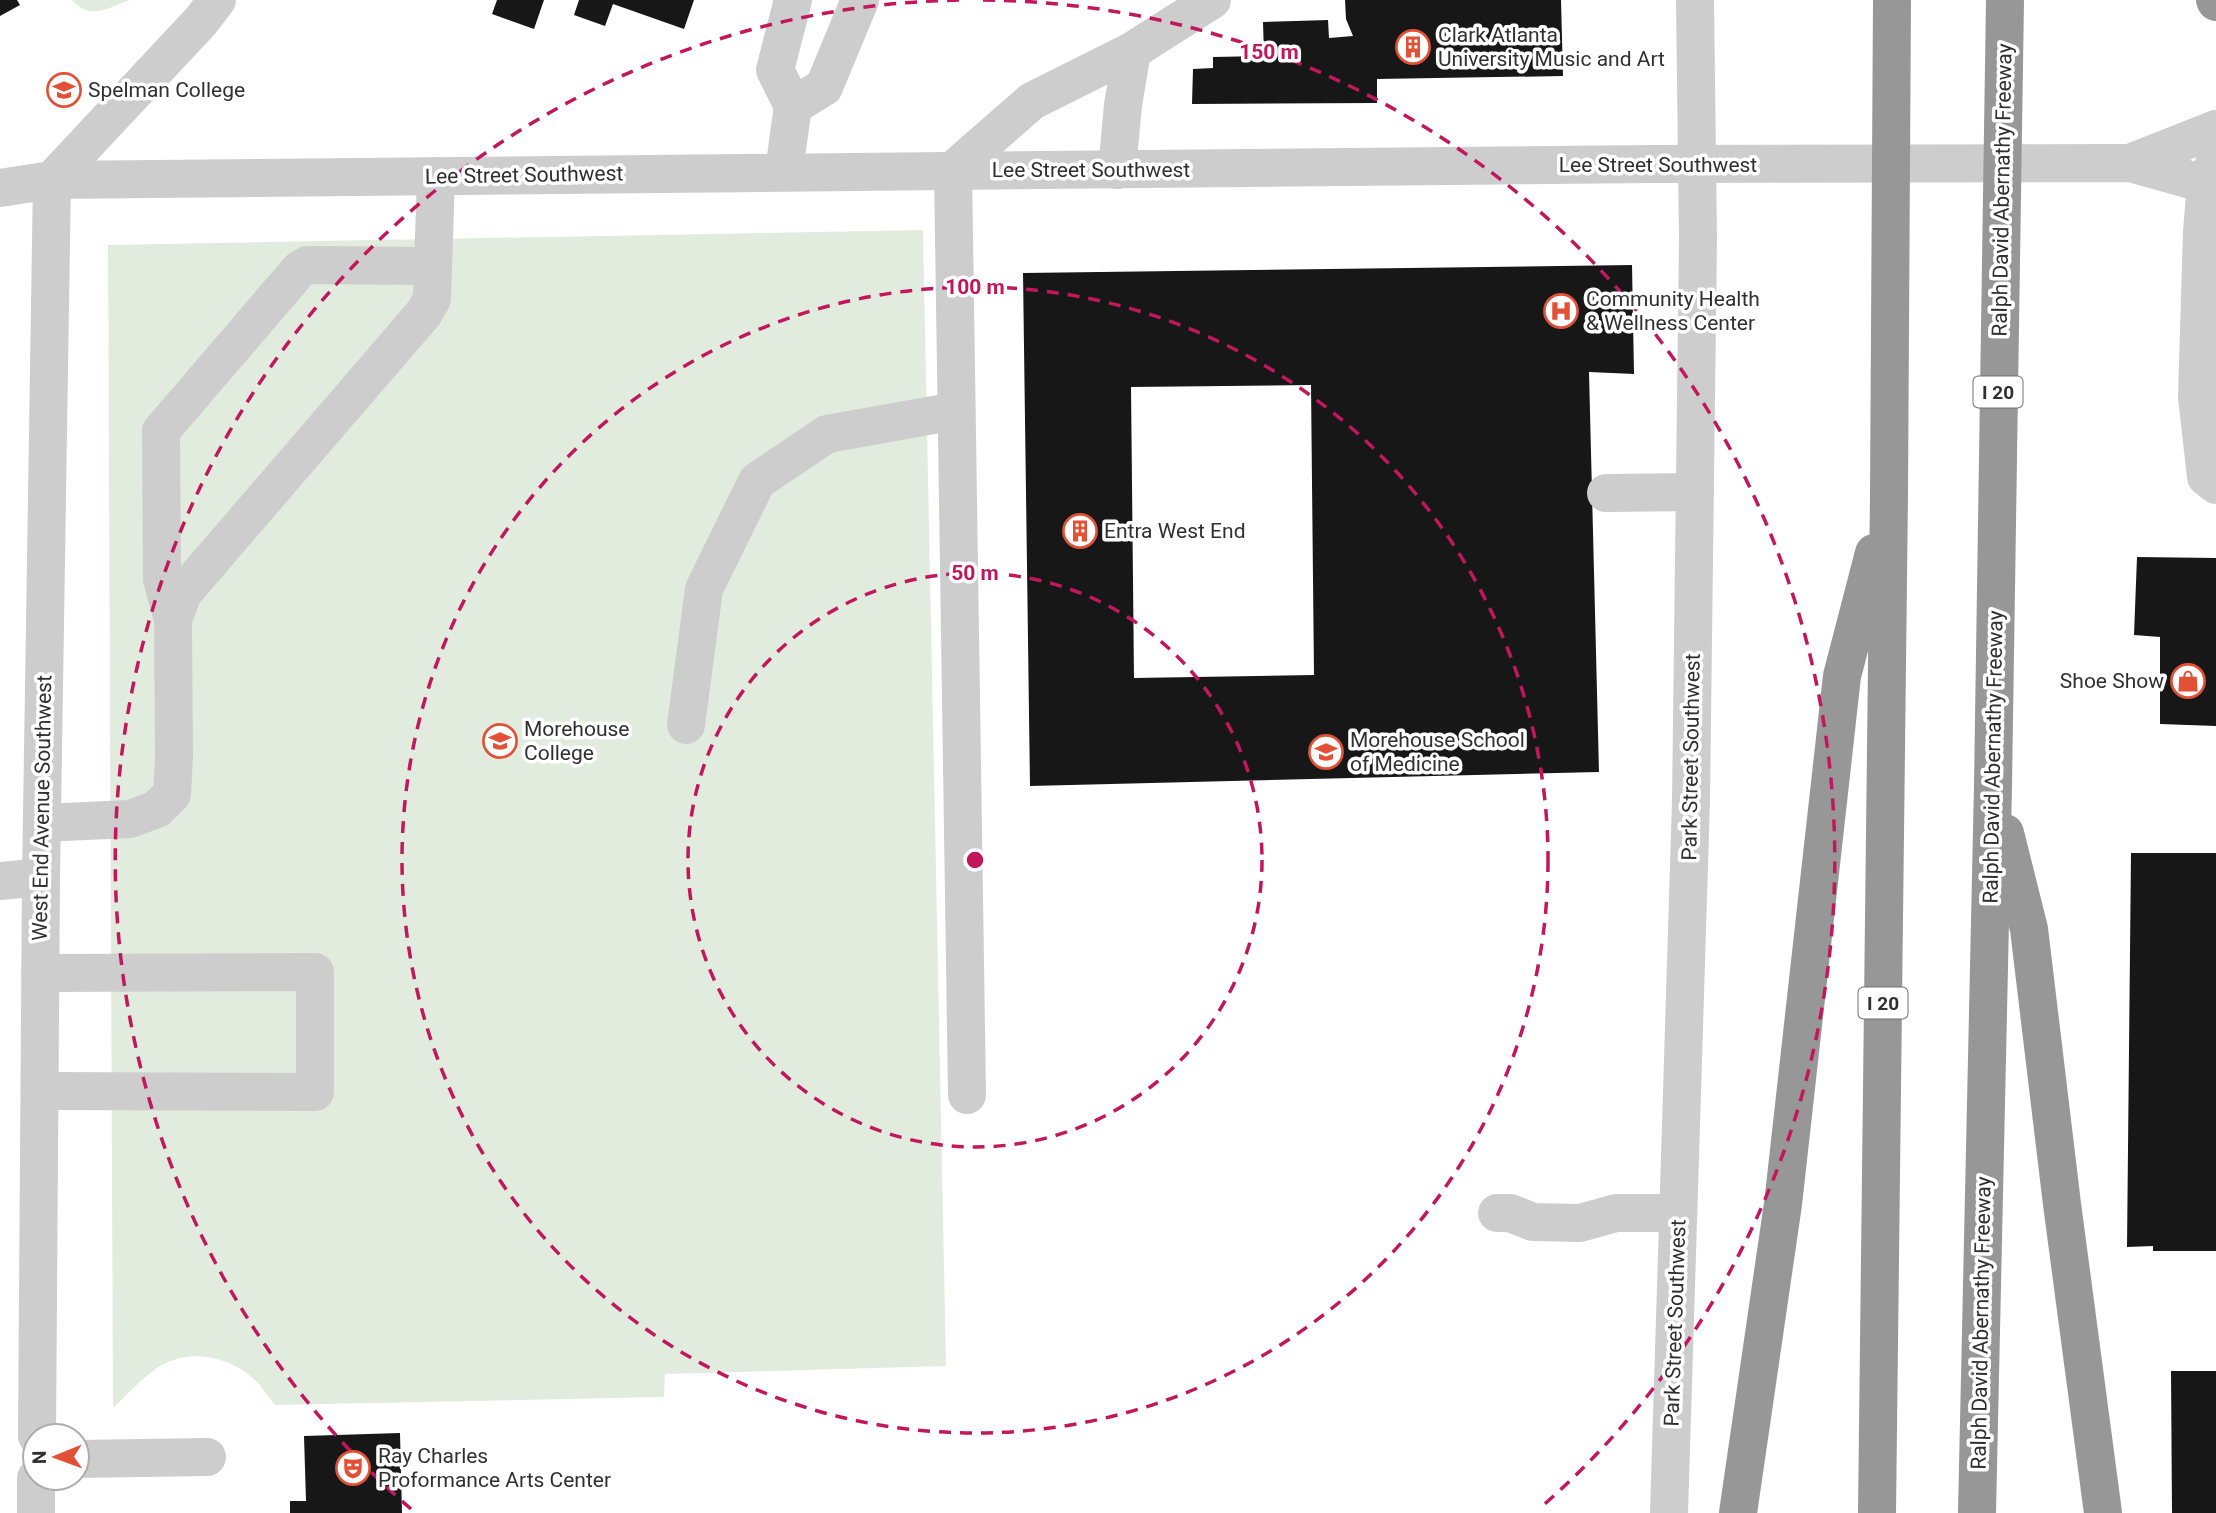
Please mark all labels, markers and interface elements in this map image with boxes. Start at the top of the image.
place label: Clark Atlanta University Music and Art [1438,23,1665,71]
building icon: Clark Atlanta University Music and Art [1394,28,1432,66]
text: 150 m [1239,40,1299,64]
street label: Ralph David Abernathy Freeway [1987,43,2017,337]
school or university icon: Spelman College [45,71,83,109]
place label: Spelman College [88,78,245,102]
street label: Lee Street Southwest [1559,153,1757,177]
street label: Lee Street Southwest [992,158,1190,182]
street label: Lee Street Southwest [425,161,624,189]
text: 100 m [945,275,1005,299]
place label: Community Health & Wellness Center [1586,287,1760,335]
hospital icon: Community Health & Wellness Center [1542,292,1580,330]
road number: I 20 [1974,376,2022,408]
building icon: Entra West End [1061,512,1099,550]
place label: Entra West End [1104,519,1245,543]
text: 50 m [951,561,999,585]
street label: Ralph David Abernathy Freeway [1978,610,2008,904]
street label: Park Street Southwest [1677,653,1705,861]
shop icon: Shoe Show [2169,662,2207,700]
place label: Shoe Show [2060,669,2164,693]
street label: West End Avenue Southwest [28,675,56,941]
place label: Morehouse College [524,717,629,765]
school or university icon: Morehouse College [481,722,519,760]
place label: Morehouse School of Medicine [1350,728,1525,776]
school or university icon: Morehouse School of Medicine [1307,733,1345,771]
centre of rings [963,848,987,872]
road number: I 20 [1858,987,1908,1018]
street label: Ralph David Abernathy Freeway [1966,1176,1996,1470]
street label: Park Street Southwest [1659,1219,1691,1427]
north arrow [21,1422,91,1492]
place label: Ray Charles Proformance Arts Center [378,1444,611,1492]
theatre icon: Ray Charles Proformance Arts Center [334,1449,372,1487]
text: N [28,1450,51,1464]

